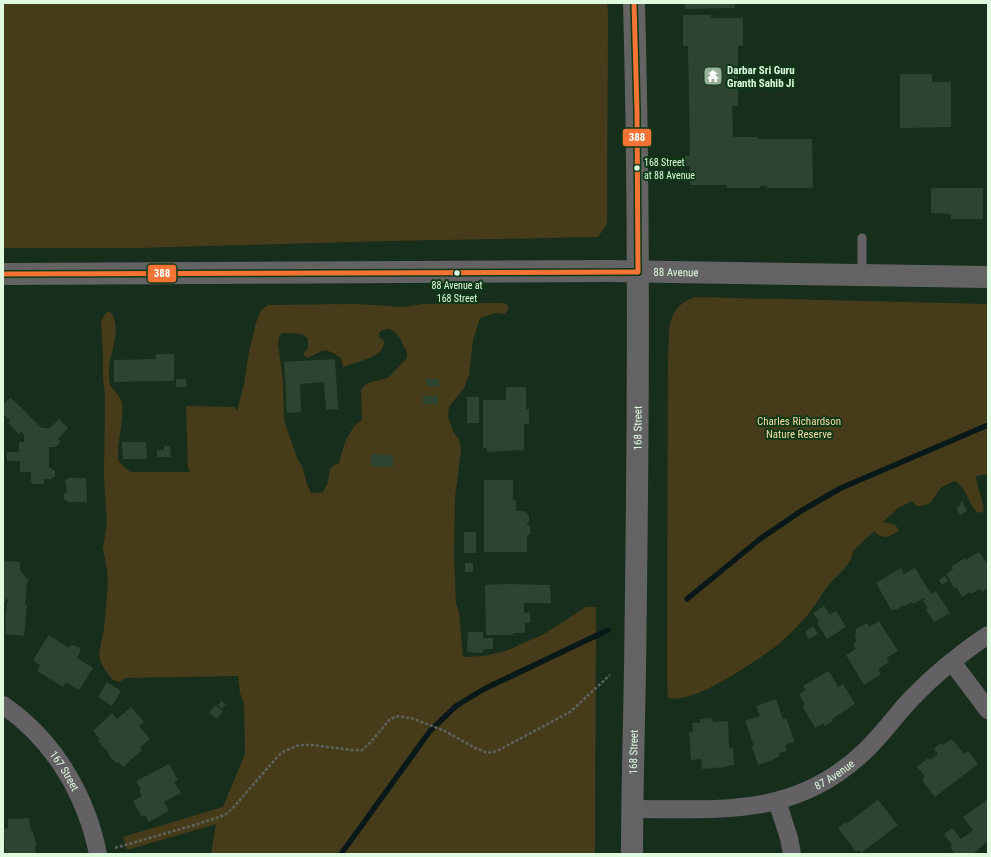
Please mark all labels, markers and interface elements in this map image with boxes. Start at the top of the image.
place label: Darbar Sri Guru Granth Sahib Ji [727,64,795,90]
temple icon: Darbar Sri Guru Granth Sahib Ji [702,65,724,87]
line badge: 388 [622,128,652,147]
text: 388 [629,131,646,144]
place label: 168 Street at 88 Avenue [644,157,695,181]
marker: 168 Street at 88 Avenue [632,163,642,173]
line badge: 388 [147,264,177,283]
street label: 88 Avenue [653,265,699,279]
text: 388 [154,267,171,280]
marker: 88 Avenue at 168 Street [452,268,462,278]
place label: 88 Avenue at 168 Street [431,280,483,304]
street label: 168 Street [631,406,644,450]
park label: Charles Richardson Nature Reserve [757,415,841,441]
street label: 168 Street [626,729,640,774]
street label: 167 Street [47,748,82,793]
street label: 87 Avenue [812,757,857,792]

